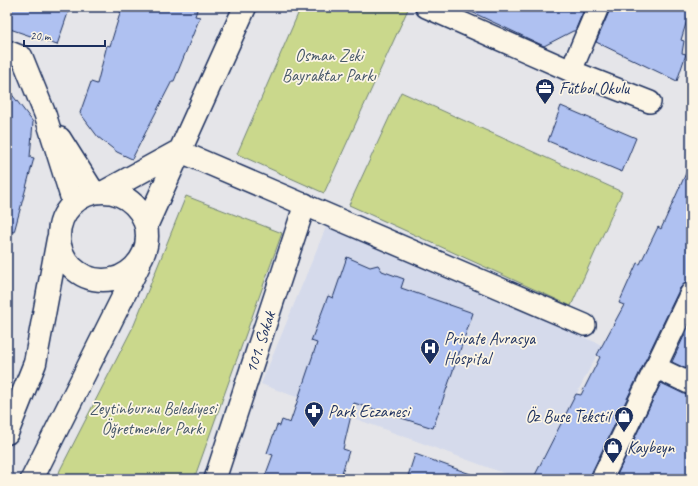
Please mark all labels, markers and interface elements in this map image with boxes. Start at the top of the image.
scale bar [24,22,105,48]
text: 20 m [30,28,52,44]
park label: Osman Zeki Bayraktar Parkı [282,45,377,86]
office icon: Futbol Okulu [534,77,556,105]
place label: Futbol Okulu [559,78,631,99]
street label: 101. Sokak [240,307,281,376]
place label: Private Avrasya Hospital [444,328,536,369]
hospital icon: Private Avrasya Hospital [419,337,441,365]
park label: Zeytinburnu Belediyesi Öğretmenler Parkı [90,398,219,439]
pharmacy icon: Park Eczanesi [303,400,325,428]
place label: Park Eczanesi [328,401,412,422]
shop icon: Öz Buse Tekstil [613,405,635,433]
place label: Öz Buse Tekstil [525,406,613,427]
shop icon: Kaybeyn [602,436,624,464]
place label: Kaybeyn [627,437,675,458]

